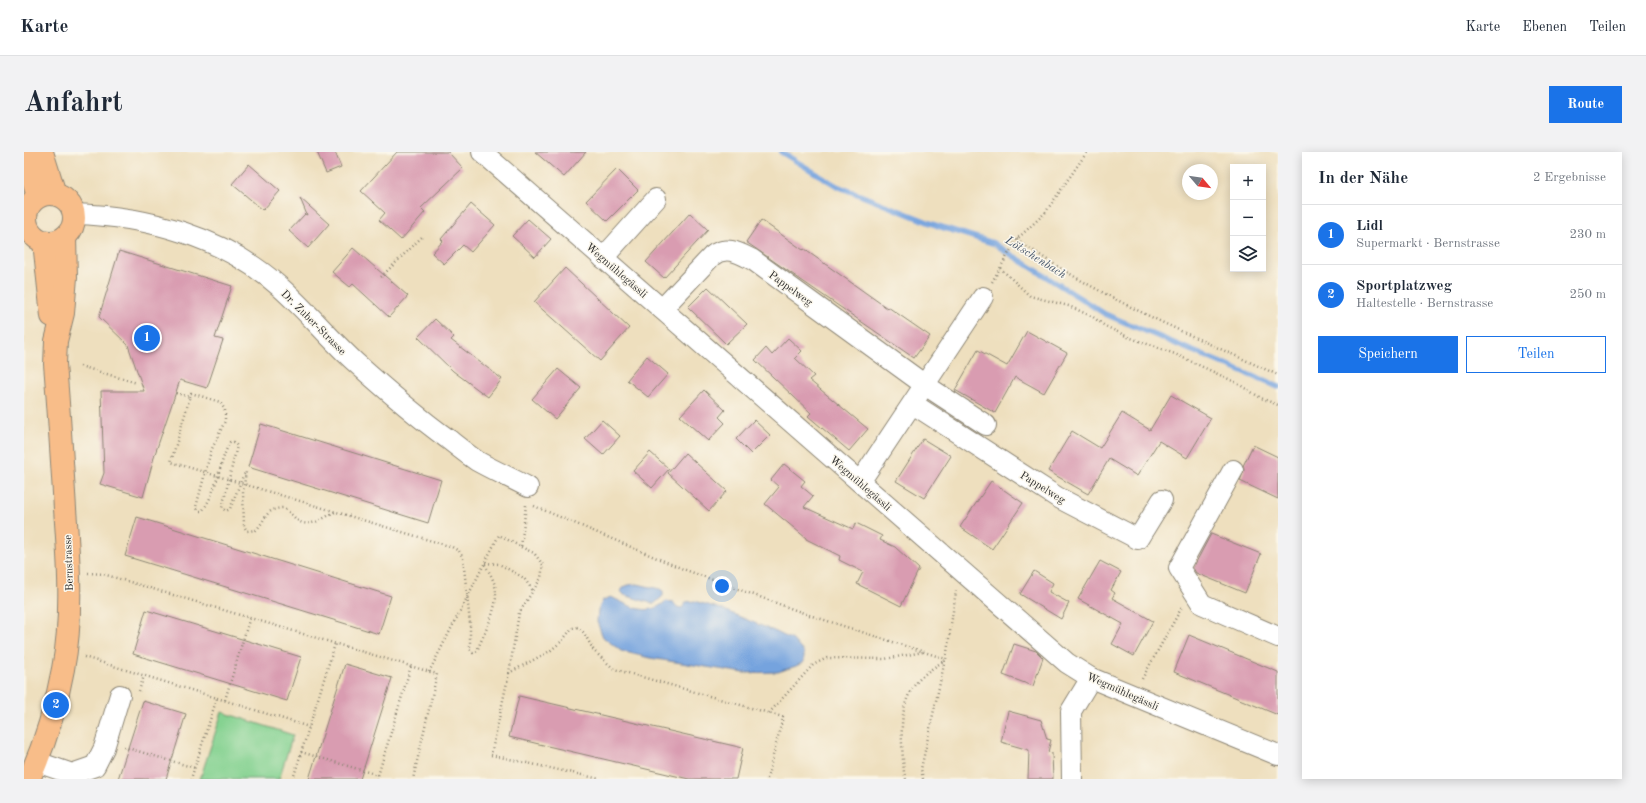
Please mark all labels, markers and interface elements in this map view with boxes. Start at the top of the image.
text: Karte [20,18,68,37]
text: Karte [1466,20,1500,34]
text: Ebenen [1522,20,1567,34]
text: Teilen [1589,20,1626,34]
button: Route [1549,86,1622,123]
text: Anfahrt [24,90,123,118]
north arrow [1182,164,1218,200]
map controls [1230,164,1266,272]
button: + [1230,164,1266,200]
text: In der Nähe [1318,170,1408,187]
text: 2 Ergebnisse [1533,171,1606,184]
button: − [1230,200,1266,236]
text: Lidl [1356,219,1383,234]
text: 1 [1327,228,1335,241]
text: 230 m [1569,228,1606,241]
water label: Lötschenbach [1002,233,1068,281]
button: layers [1230,236,1266,272]
text: Supermarkt · Bernstrasse [1356,237,1500,250]
street label: Wegmühlegässli [583,242,649,301]
street label: Pappelweg [766,270,814,309]
text: Sportplatzweg [1356,279,1452,294]
street label: Dr. Zuber-Strasse [278,288,348,358]
text: 2 [1327,288,1335,301]
text: 250 m [1569,288,1606,301]
text: Haltestelle · Bernstrasse [1356,297,1493,310]
pin: 1 [134,323,160,353]
button: Speichern [1318,336,1458,373]
button: Teilen [1466,336,1606,373]
street label: Wegmühlegässli [827,455,893,514]
street label: Pappelweg [1018,470,1067,506]
street label: Bernstrasse [63,535,76,591]
your location [712,576,732,596]
street label: Wegmühlegässli [1085,672,1160,713]
pin: 2 [43,690,69,720]

